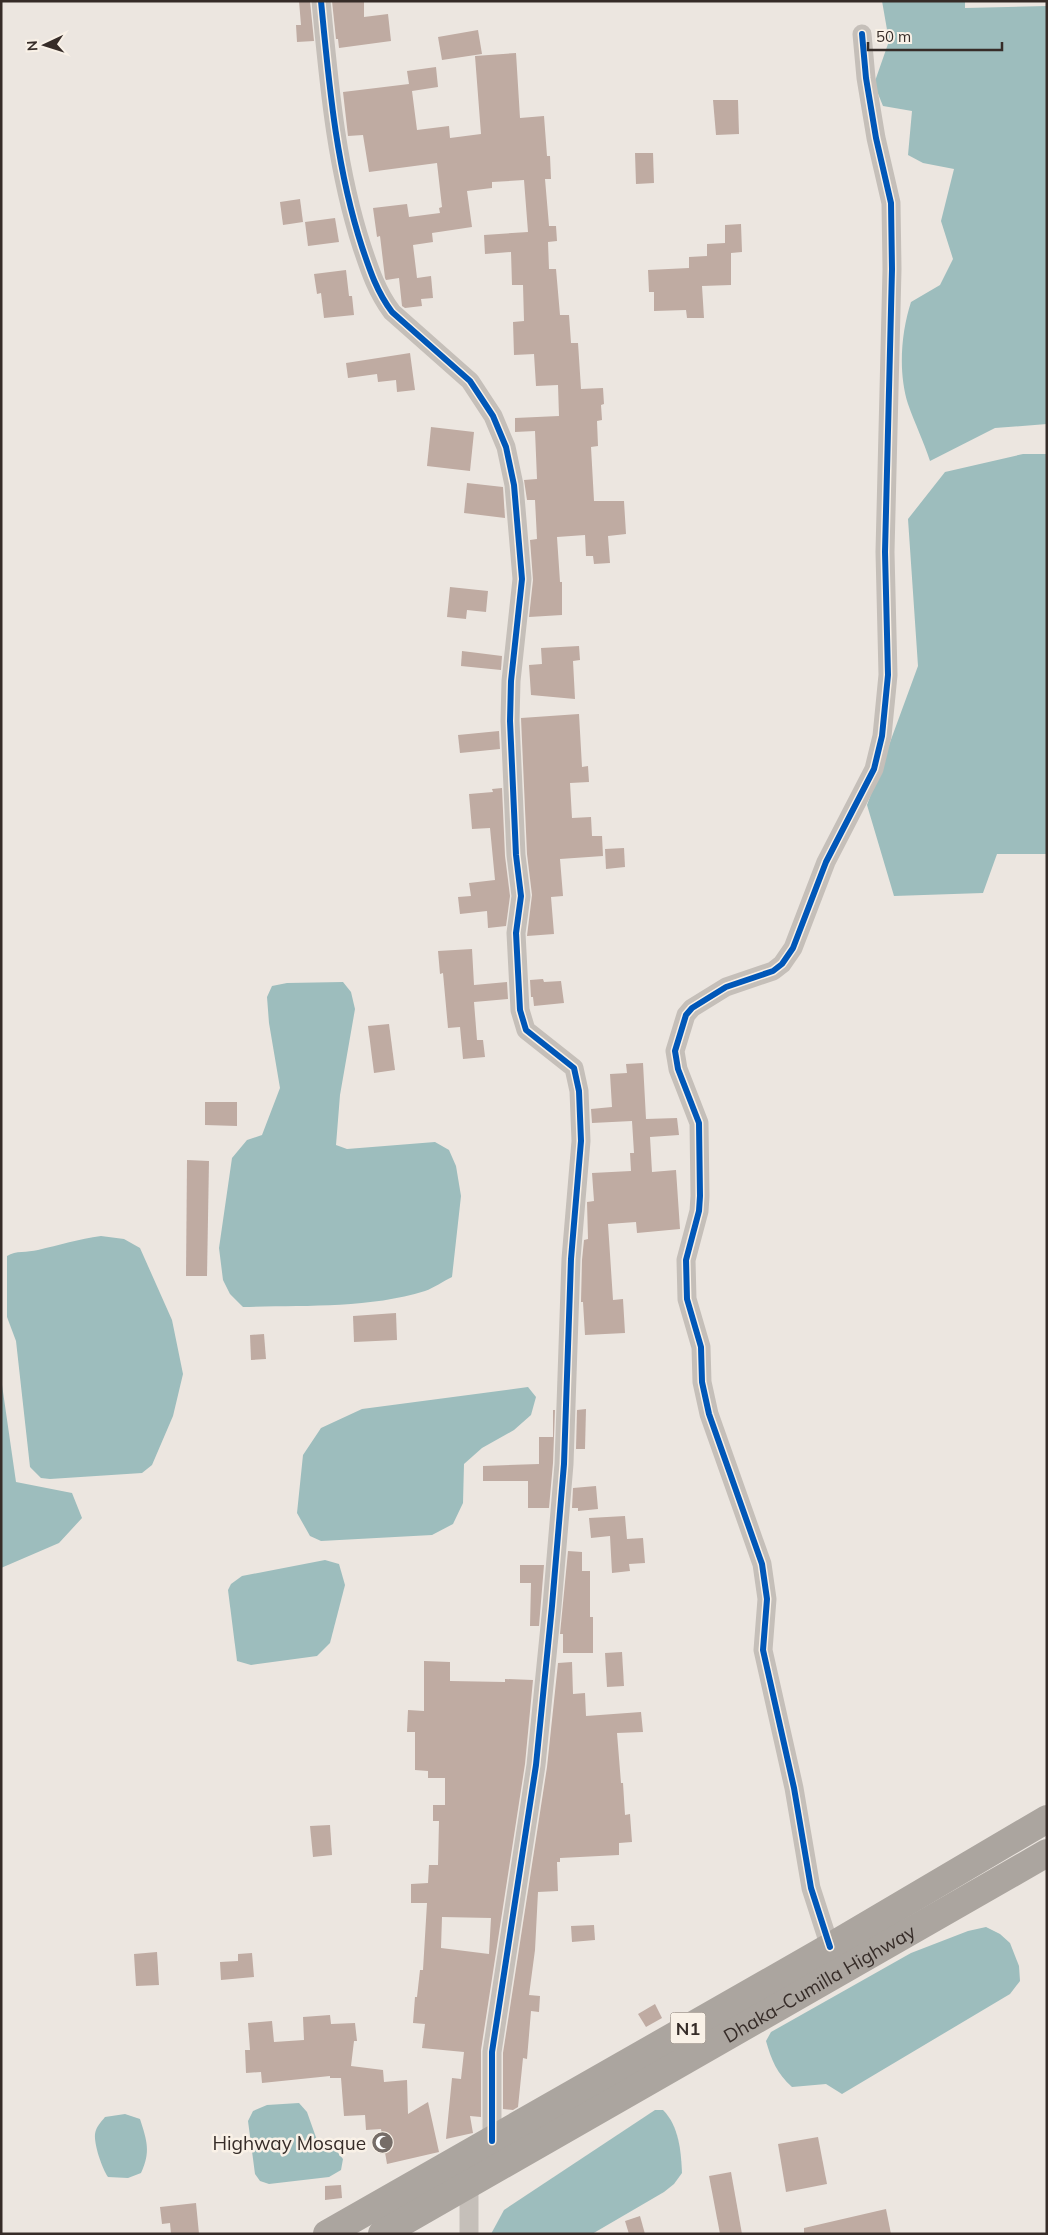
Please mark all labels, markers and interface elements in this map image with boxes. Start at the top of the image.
north arrow [20,20,70,70]
scale bar [868,20,1002,52]
text: 50 m [876,27,911,46]
text: N [23,40,41,52]
street label: Dhaka–Cumilla Highway [719,1919,920,2048]
road number: N1 [670,2012,706,2044]
place label: Highway Mosque [212,2131,366,2155]
mosque icon: Highway Mosque [370,2131,394,2155]

